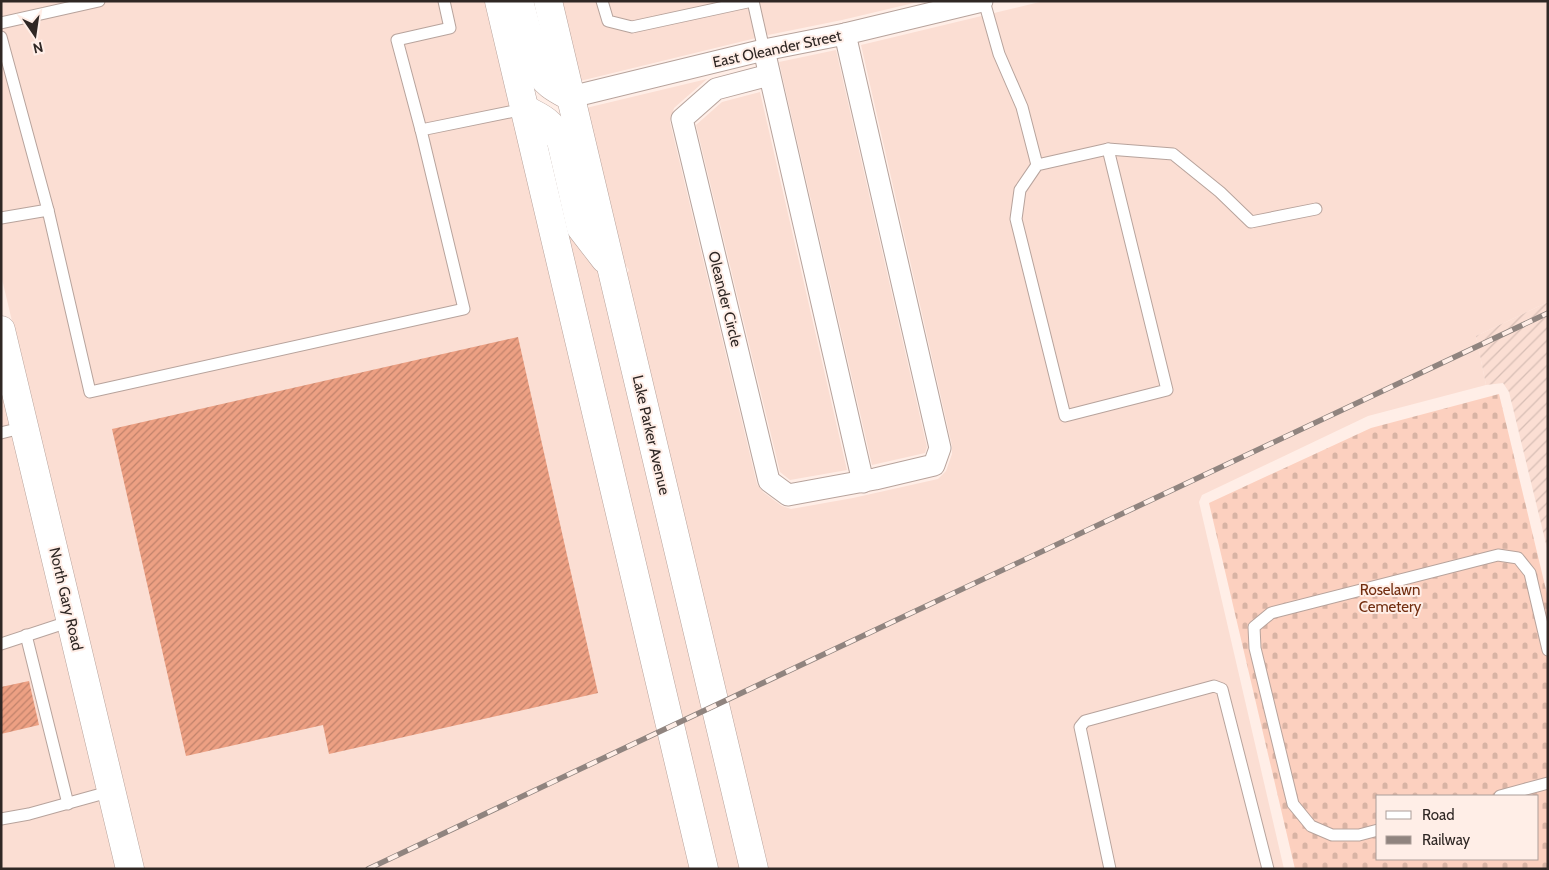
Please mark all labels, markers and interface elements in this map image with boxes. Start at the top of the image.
north arrow [10,10,60,60]
street label: East Oleander Street [711,27,843,71]
text: N [31,38,45,58]
street label: Oleander Circle [704,249,746,349]
street label: Lake Parker Avenue [628,373,674,497]
street label: North Gary Road [45,546,87,652]
park label: Roselawn Cemetery [1359,581,1422,616]
legend [1376,795,1539,860]
text: Road [1422,806,1455,824]
text: Railway [1422,831,1471,849]

